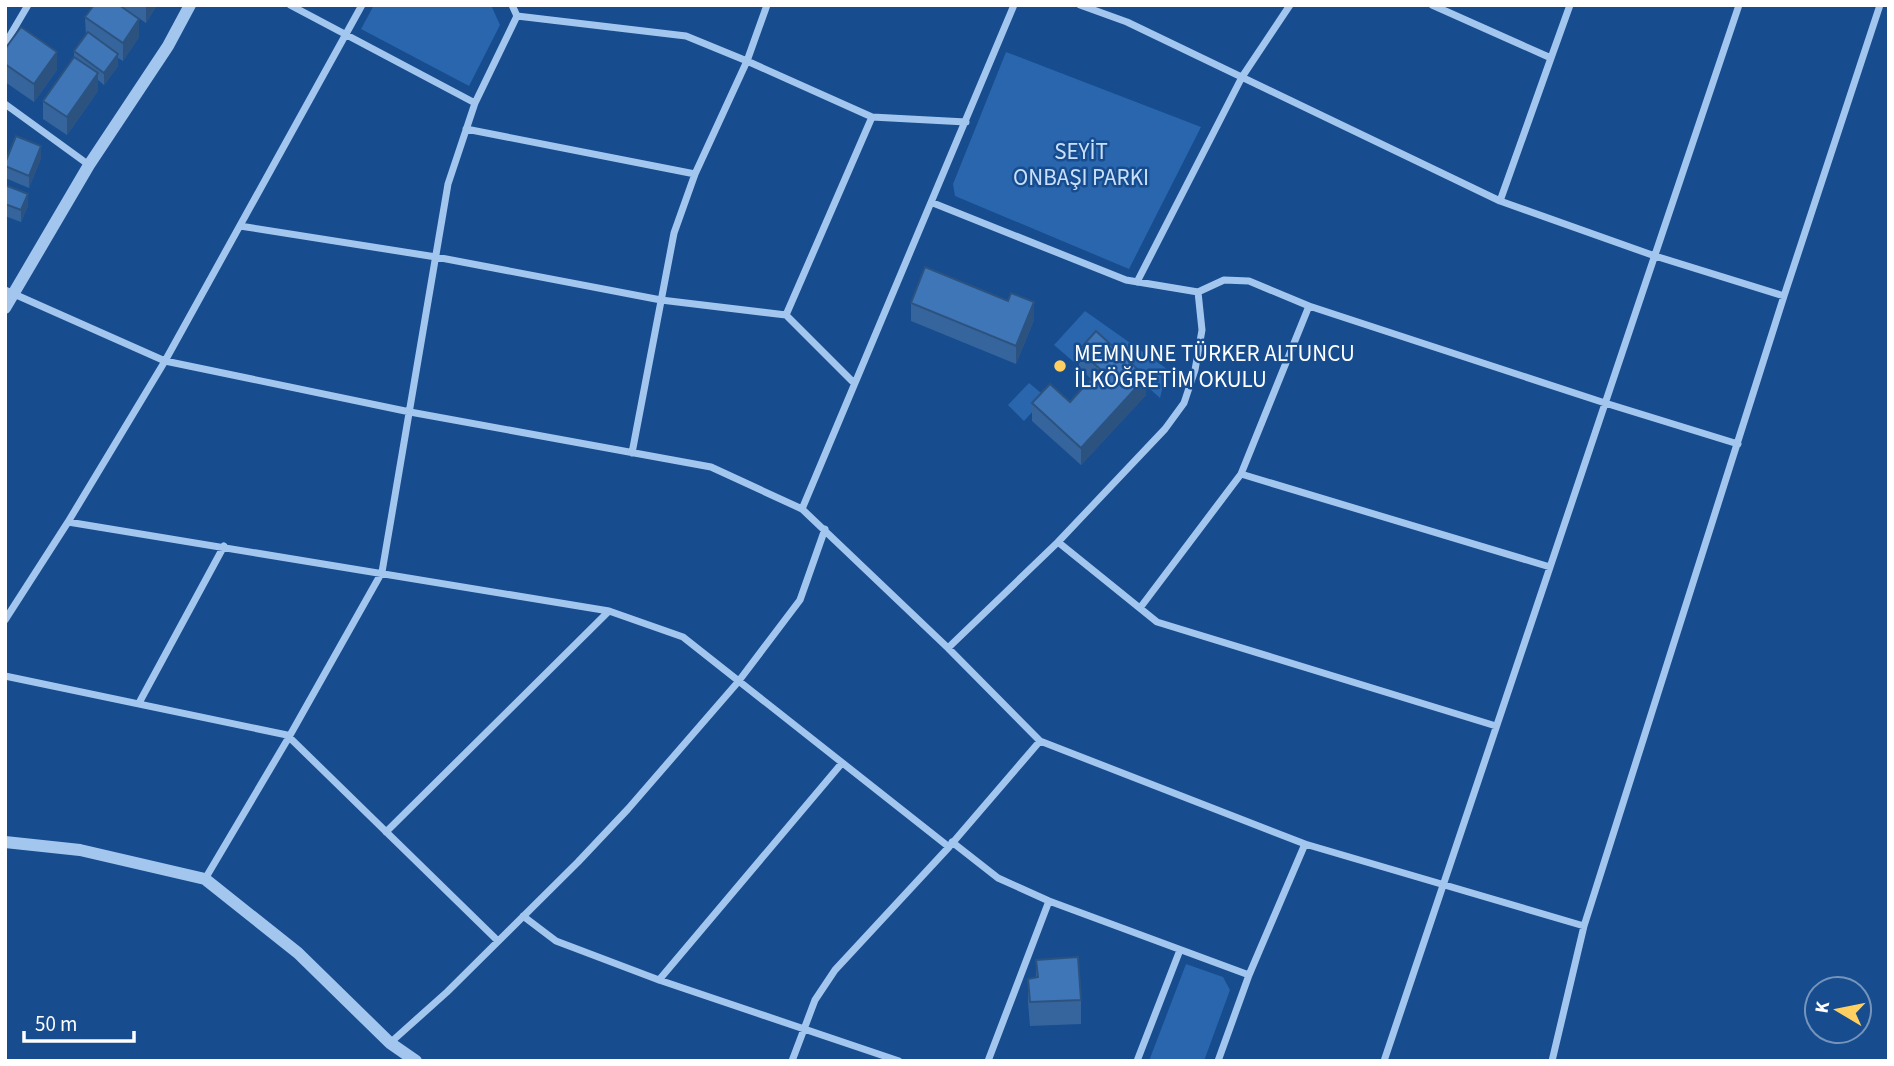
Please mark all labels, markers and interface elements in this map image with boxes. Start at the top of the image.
park label: SEYİT ONBAŞI PARKI [1013,135,1149,194]
place label: MEMNUNE TÜRKER ALTUNCU İLKÖĞRETİM OKULU [1074,337,1355,396]
marker: MEMNUNE TÜRKER ALTUNCU İLKÖĞRETİM OKULU [1052,358,1068,374]
north arrow [1803,975,1873,1045]
text: K [1808,999,1837,1015]
scale bar [24,1000,135,1044]
text: 50 m [35,1009,77,1039]

